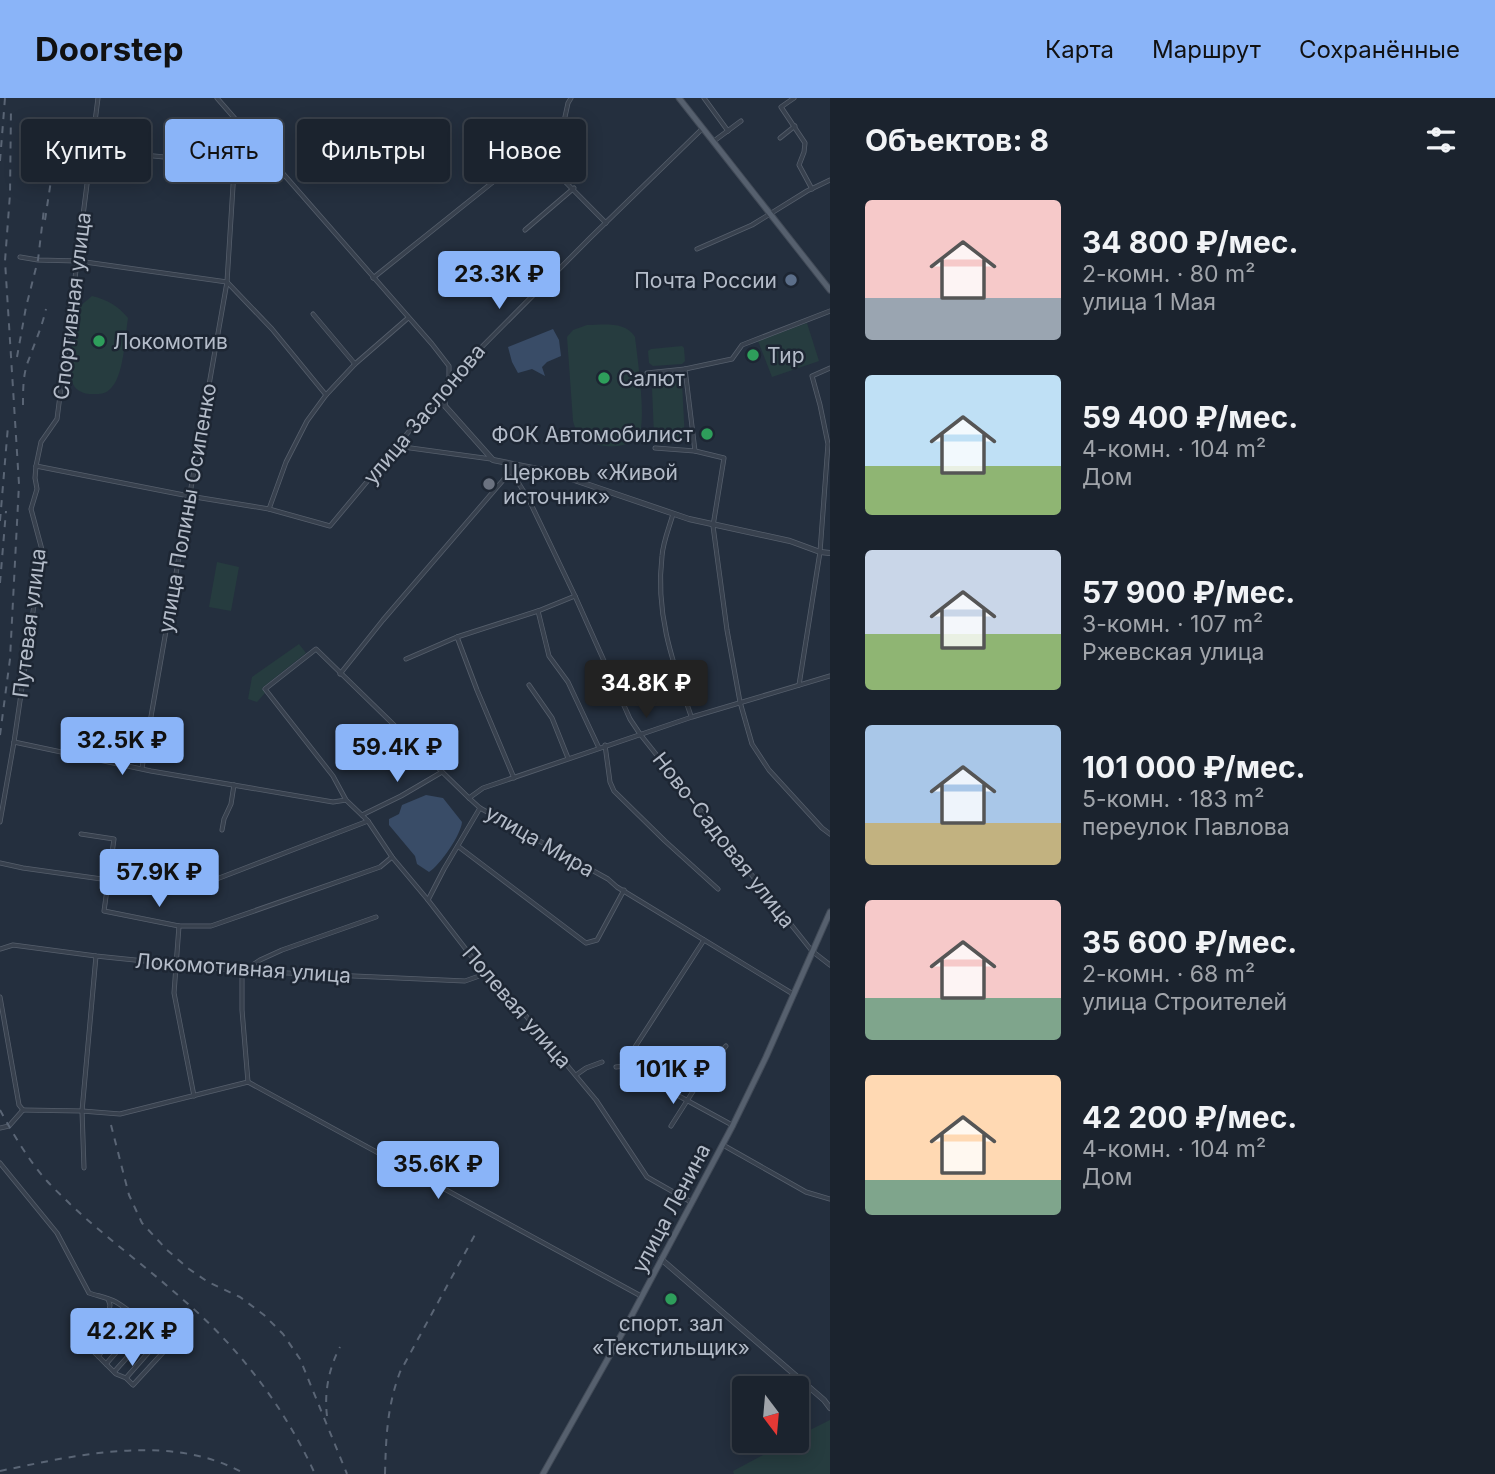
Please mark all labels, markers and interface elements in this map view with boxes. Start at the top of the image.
text: Doorstep [35,29,183,69]
text: Карта [1045,35,1114,64]
text: Маршрут [1152,35,1261,64]
text: Сохранённые [1299,35,1460,64]
chip: Купить [21,119,151,182]
chip: Снять [165,119,283,182]
chip: Фильтры [297,119,450,182]
chip: Новое [464,119,586,182]
icon: filters [1422,121,1460,159]
text: Объектов: 8 [865,122,1049,158]
street label: Спортивная улица [48,211,96,401]
text: 34 800 ₽/мес. [1082,224,1298,260]
icon: home [921,228,1005,312]
pin: 23.3K ₽ [434,252,564,311]
text: 23.3K ₽ [454,260,544,288]
text: 2-комн. · 80 m² [1082,260,1255,288]
place label: Почта России [634,268,777,293]
marker: Почта России [783,272,799,288]
text: улица 1 Мая [1082,288,1216,316]
place label: Локомотив [113,329,228,354]
marker: Локомотив [91,333,107,349]
street label: улица Заслонова [358,339,490,489]
place label: Тир [767,343,805,368]
marker: Тир [745,347,761,363]
place label: Салют [618,366,685,391]
marker: Салют [596,370,612,386]
street label: улица Полины Осипенко [153,381,221,635]
text: 59 400 ₽/мес. [1082,399,1298,435]
icon: home [921,403,1005,487]
place label: ФОК Автомобилист [491,422,693,447]
marker: ФОК Автомобилист [699,426,715,442]
text: 4-комн. · 104 m² [1082,435,1266,463]
place label: Церковь «Живой источник» [503,460,678,509]
text: Дом [1082,463,1132,491]
marker: Церковь «Живой источник» [481,476,497,492]
street label: Путевая улица [7,547,51,699]
text: 57 900 ₽/мес. [1082,574,1295,610]
icon: home [921,578,1005,662]
text: 3-комн. · 107 m² [1082,610,1263,638]
text: Ржевская улица [1082,638,1264,666]
pin: 34.8K ₽ [581,660,711,720]
text: 34.8K ₽ [601,669,691,697]
pin: 32.5K ₽ [57,718,187,777]
pin: 59.4K ₽ [332,724,462,784]
text: 32.5K ₽ [77,726,167,754]
text: 59.4K ₽ [351,733,443,761]
street label: Ново-Садовая улица [648,747,800,933]
text: 101 000 ₽/мес. [1082,749,1306,785]
icon: home [921,753,1005,837]
text: 5-комн. · 183 m² [1082,785,1264,813]
street label: улица Мира [481,800,599,882]
text: переулок Павлова [1082,813,1290,841]
pin: 57.9K ₽ [94,850,224,909]
text: 57.9K ₽ [116,858,202,886]
text: 35 600 ₽/мес. [1082,924,1297,960]
icon: home [921,928,1005,1012]
street label: Полевая улица [457,941,577,1073]
street label: Локомотивная улица [134,948,352,988]
text: 2-комн. · 68 m² [1082,960,1255,988]
text: улица Строителей [1082,988,1287,1016]
pin: 101K ₽ [616,1046,730,1106]
text: 101K ₽ [636,1055,710,1083]
text: 42 200 ₽/мес. [1082,1099,1297,1135]
icon: home [921,1103,1005,1187]
text: 4-комн. · 104 m² [1082,1135,1266,1163]
street label: улица Ленина [626,1139,716,1277]
pin: 35.6K ₽ [373,1142,503,1201]
text: 35.6K ₽ [393,1150,483,1178]
text: Дом [1082,1163,1132,1191]
marker: спорт. зал «Текстильщик» [663,1291,679,1307]
pin: 42.2K ₽ [67,1308,197,1368]
place label: спорт. зал «Текстильщик» [592,1311,750,1360]
text: 42.2K ₽ [86,1317,178,1345]
north arrow [732,1376,808,1452]
map controls [732,1376,809,1453]

